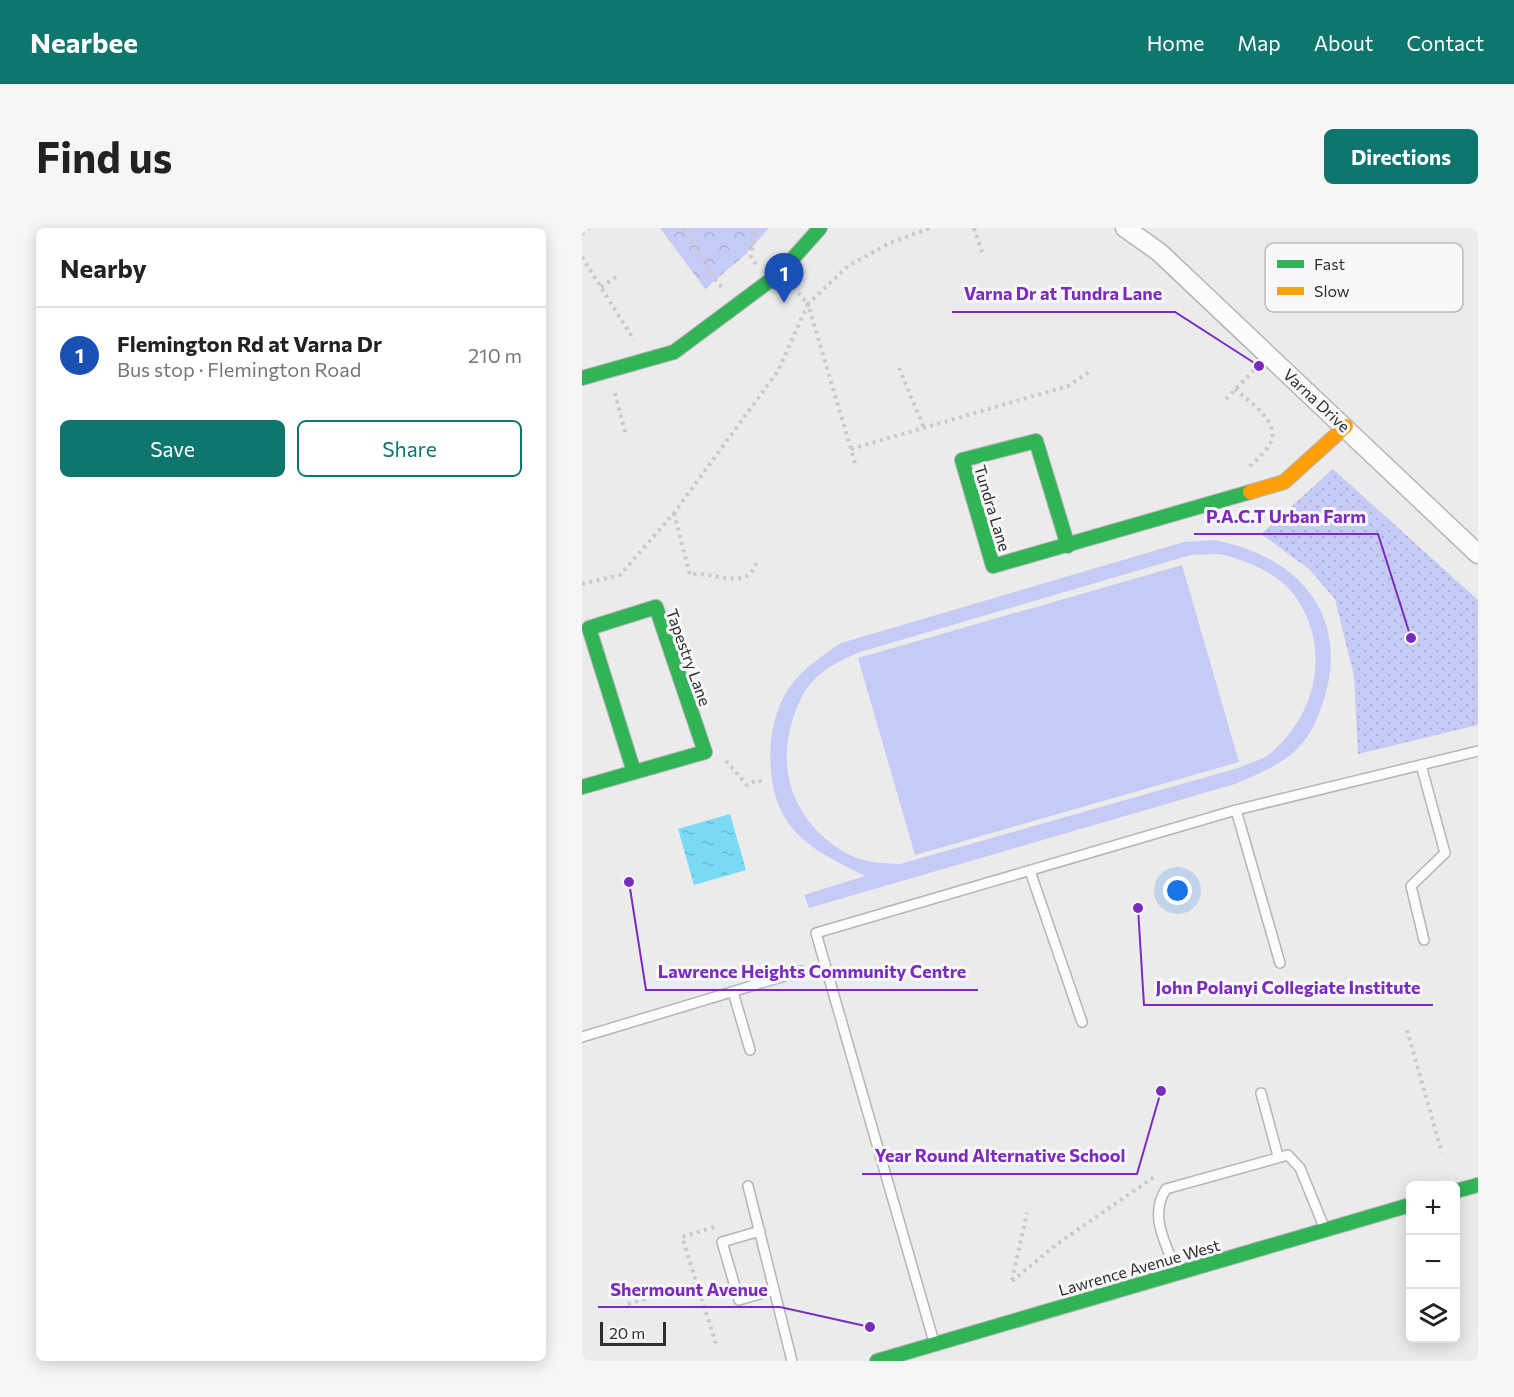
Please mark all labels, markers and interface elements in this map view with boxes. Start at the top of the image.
text: Nearbee [30,25,138,59]
text: Home [1147,30,1204,55]
text: Map [1237,30,1281,55]
text: About [1314,30,1373,55]
text: Contact [1406,30,1484,55]
button: Directions [1324,129,1478,184]
text: Find us [36,130,172,182]
legend [1265,243,1463,312]
text: Nearby [60,252,147,283]
pin: 1 [764,254,804,303]
text: Fast [1314,254,1345,273]
callout: Varna Dr at Tundra Lane [952,276,1175,312]
text: Slow [1314,281,1350,300]
text: Varna Dr at Tundra Lane [964,282,1162,304]
text: Flemington Rd at Varna Dr [117,330,382,357]
text: 1 [75,343,84,367]
text: 210 m [468,343,522,367]
text: Bus stop · Flemington Road [117,357,361,381]
street label: Varna Drive [1280,364,1354,436]
button: Save [60,420,285,477]
button: Share [297,420,522,477]
street label: Tundra Lane [971,463,1015,553]
callout: P.A.C.T Urban Farm [1194,498,1378,534]
text: P.A.C.T Urban Farm [1206,505,1366,527]
street label: Tapestry Lane [663,606,715,708]
your location [1163,876,1192,905]
callout: Lawrence Heights Community Centre [646,954,978,990]
text: Lawrence Heights Community Centre [658,960,966,982]
callout: John Polanyi Collegiate Institute [1144,969,1433,1005]
text: John Polanyi Collegiate Institute [1156,976,1420,998]
callout: Year Round Alternative School [862,1138,1137,1174]
text: Year Round Alternative School [874,1144,1126,1166]
map controls [1406,1181,1460,1343]
button: + [1406,1181,1460,1235]
street label: Lawrence Avenue West [1056,1235,1222,1299]
button: − [1406,1235,1460,1289]
callout: Shermount Avenue [598,1271,780,1307]
text: Shermount Avenue [610,1278,768,1300]
button: layers [1406,1289,1460,1343]
scale bar [600,1319,666,1346]
text: 20 m [609,1323,645,1342]

